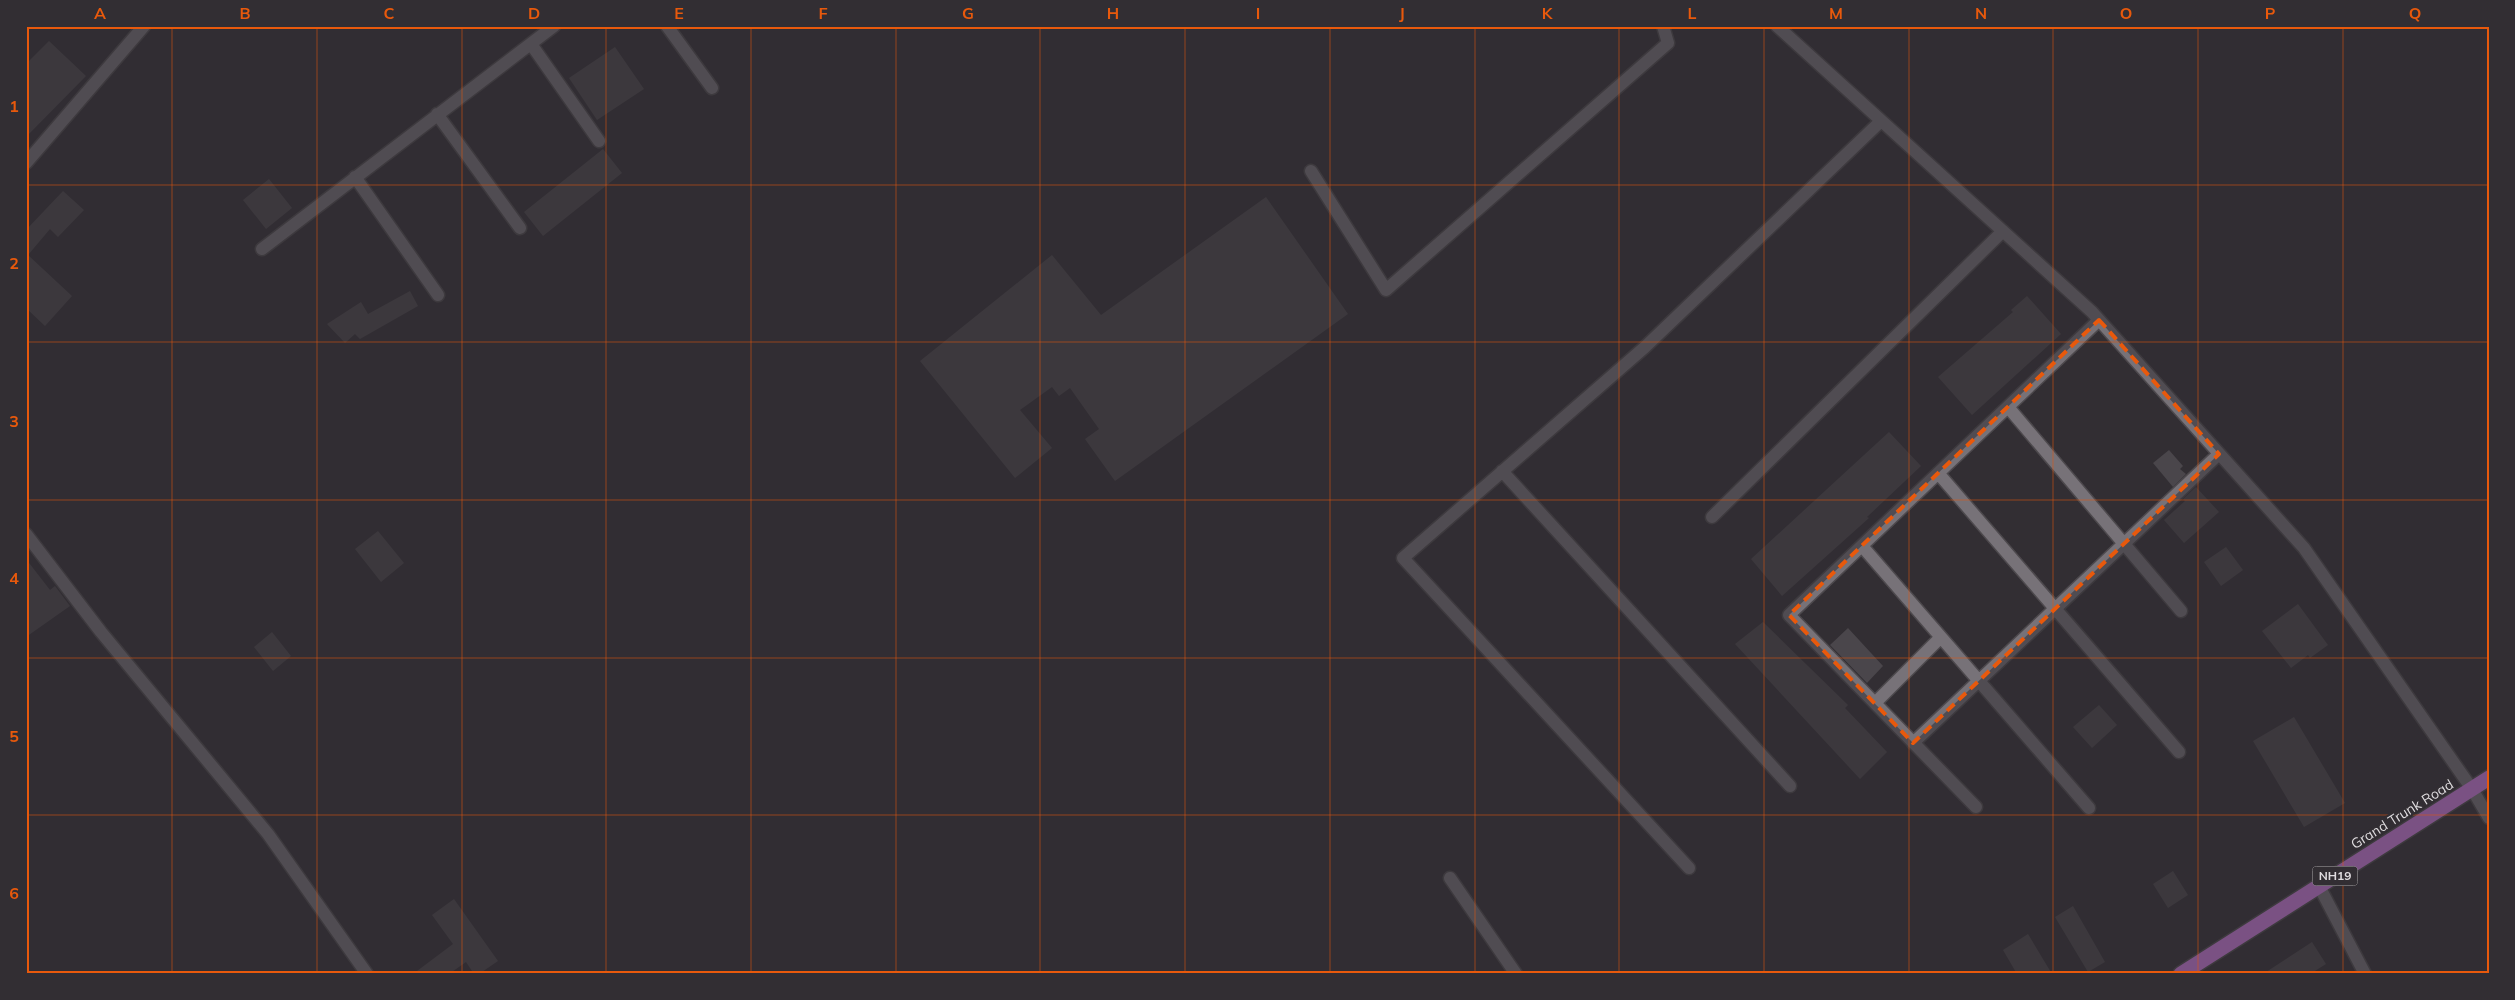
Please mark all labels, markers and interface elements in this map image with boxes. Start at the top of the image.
text: A [94,3,106,23]
text: B [239,3,251,23]
text: C [384,3,395,23]
text: D [528,3,540,23]
text: E [674,3,684,23]
text: F [818,3,828,23]
text: G [962,3,974,23]
text: H [1107,3,1119,23]
text: I [1256,3,1260,23]
text: J [1399,3,1405,23]
text: K [1542,3,1554,23]
text: L [1688,3,1697,23]
text: M [1829,3,1843,23]
text: N [1975,3,1987,23]
text: O [2120,3,2132,23]
text: P [2265,3,2276,23]
text: Q [2409,3,2421,23]
text: 1 [9,96,19,116]
text: 2 [9,253,19,273]
text: 3 [9,411,19,431]
text: 4 [9,568,19,588]
text: 5 [9,726,19,746]
street label: Grand Trunk Road [2347,775,2457,853]
road number: NH19 [2312,866,2358,886]
text: 6 [9,883,19,903]

